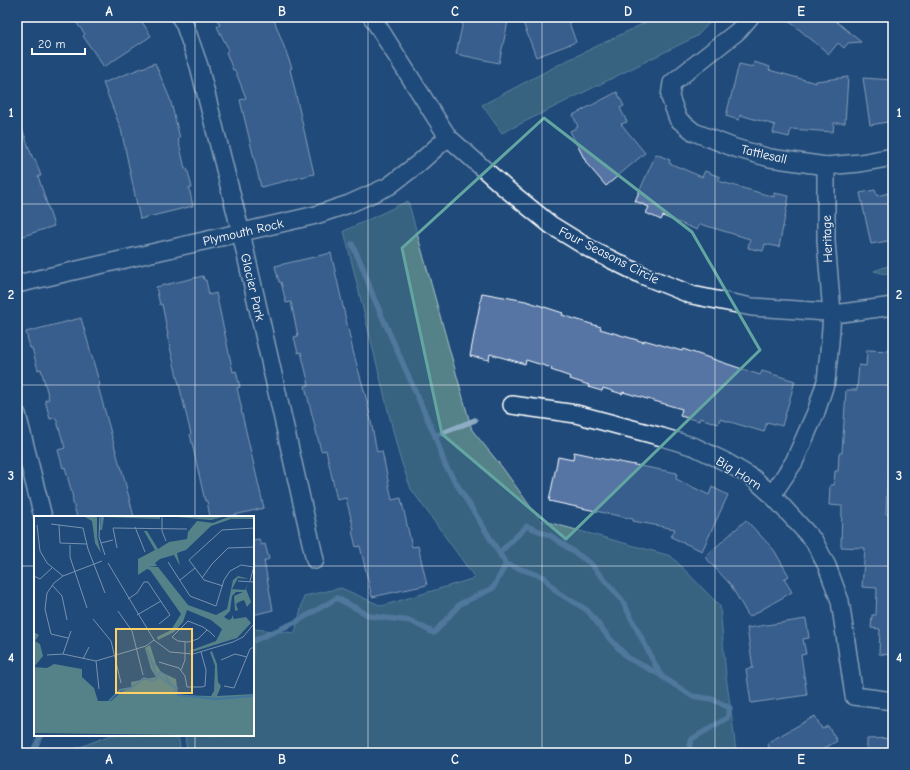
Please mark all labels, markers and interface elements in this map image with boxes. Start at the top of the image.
text: A [105,4,113,19]
text: B [278,4,286,19]
text: C [451,4,459,19]
text: D [624,4,632,19]
text: E [797,4,805,19]
scale bar [32,30,85,56]
text: 20 m [38,37,66,51]
text: 1 [8,105,14,120]
text: 1 [896,105,902,120]
street label: Tattlesall [739,141,789,167]
street label: Plymouth Rock [201,215,285,249]
street label: Heritage [819,215,835,263]
street label: Four Seasons Circle [556,223,662,287]
street label: Glacier Park [238,252,268,323]
text: 2 [8,287,14,302]
text: 2 [896,287,902,302]
street label: Big Horn [713,453,765,493]
text: 3 [8,468,14,483]
text: 3 [896,468,902,483]
inset map [34,516,254,736]
text: 4 [8,650,14,665]
text: 4 [896,650,902,665]
text: A [105,752,113,767]
text: B [278,752,286,767]
text: C [451,752,459,767]
text: D [624,752,632,767]
text: E [797,752,805,767]

